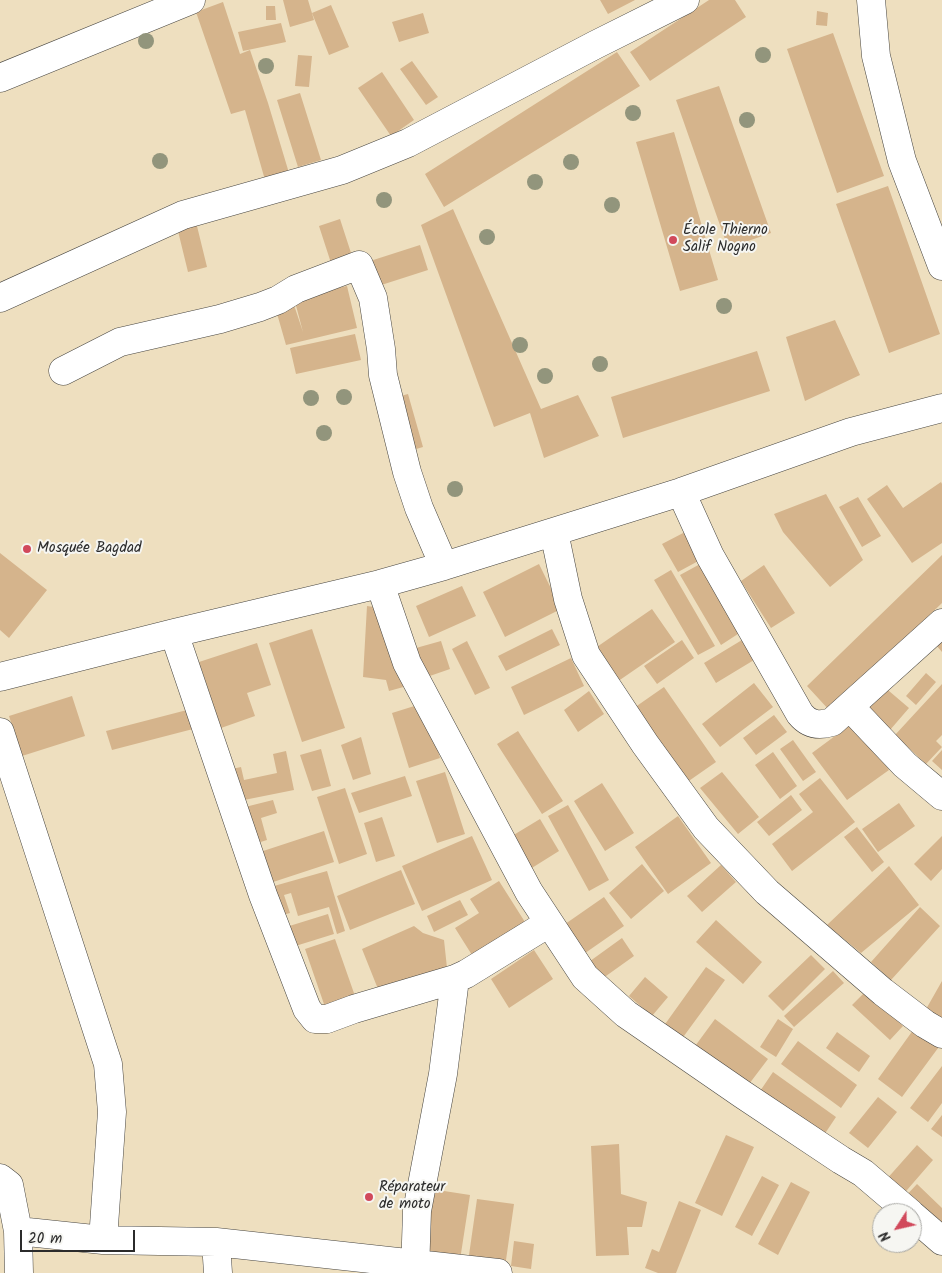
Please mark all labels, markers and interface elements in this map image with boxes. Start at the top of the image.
place label: École Thierno Salif Nogno [683,222,768,257]
marker: École Thierno Salif Nogno [667,234,679,246]
place label: Mosquée Bagdad [37,540,141,558]
marker: Mosquée Bagdad [21,543,33,555]
place label: Réparateur de moto [379,1179,445,1214]
marker: Réparateur de moto [363,1191,375,1203]
north arrow [872,1203,922,1253]
scale bar [22,1220,138,1252]
text: N [874,1226,897,1246]
text: 20 m [28,1227,62,1251]

